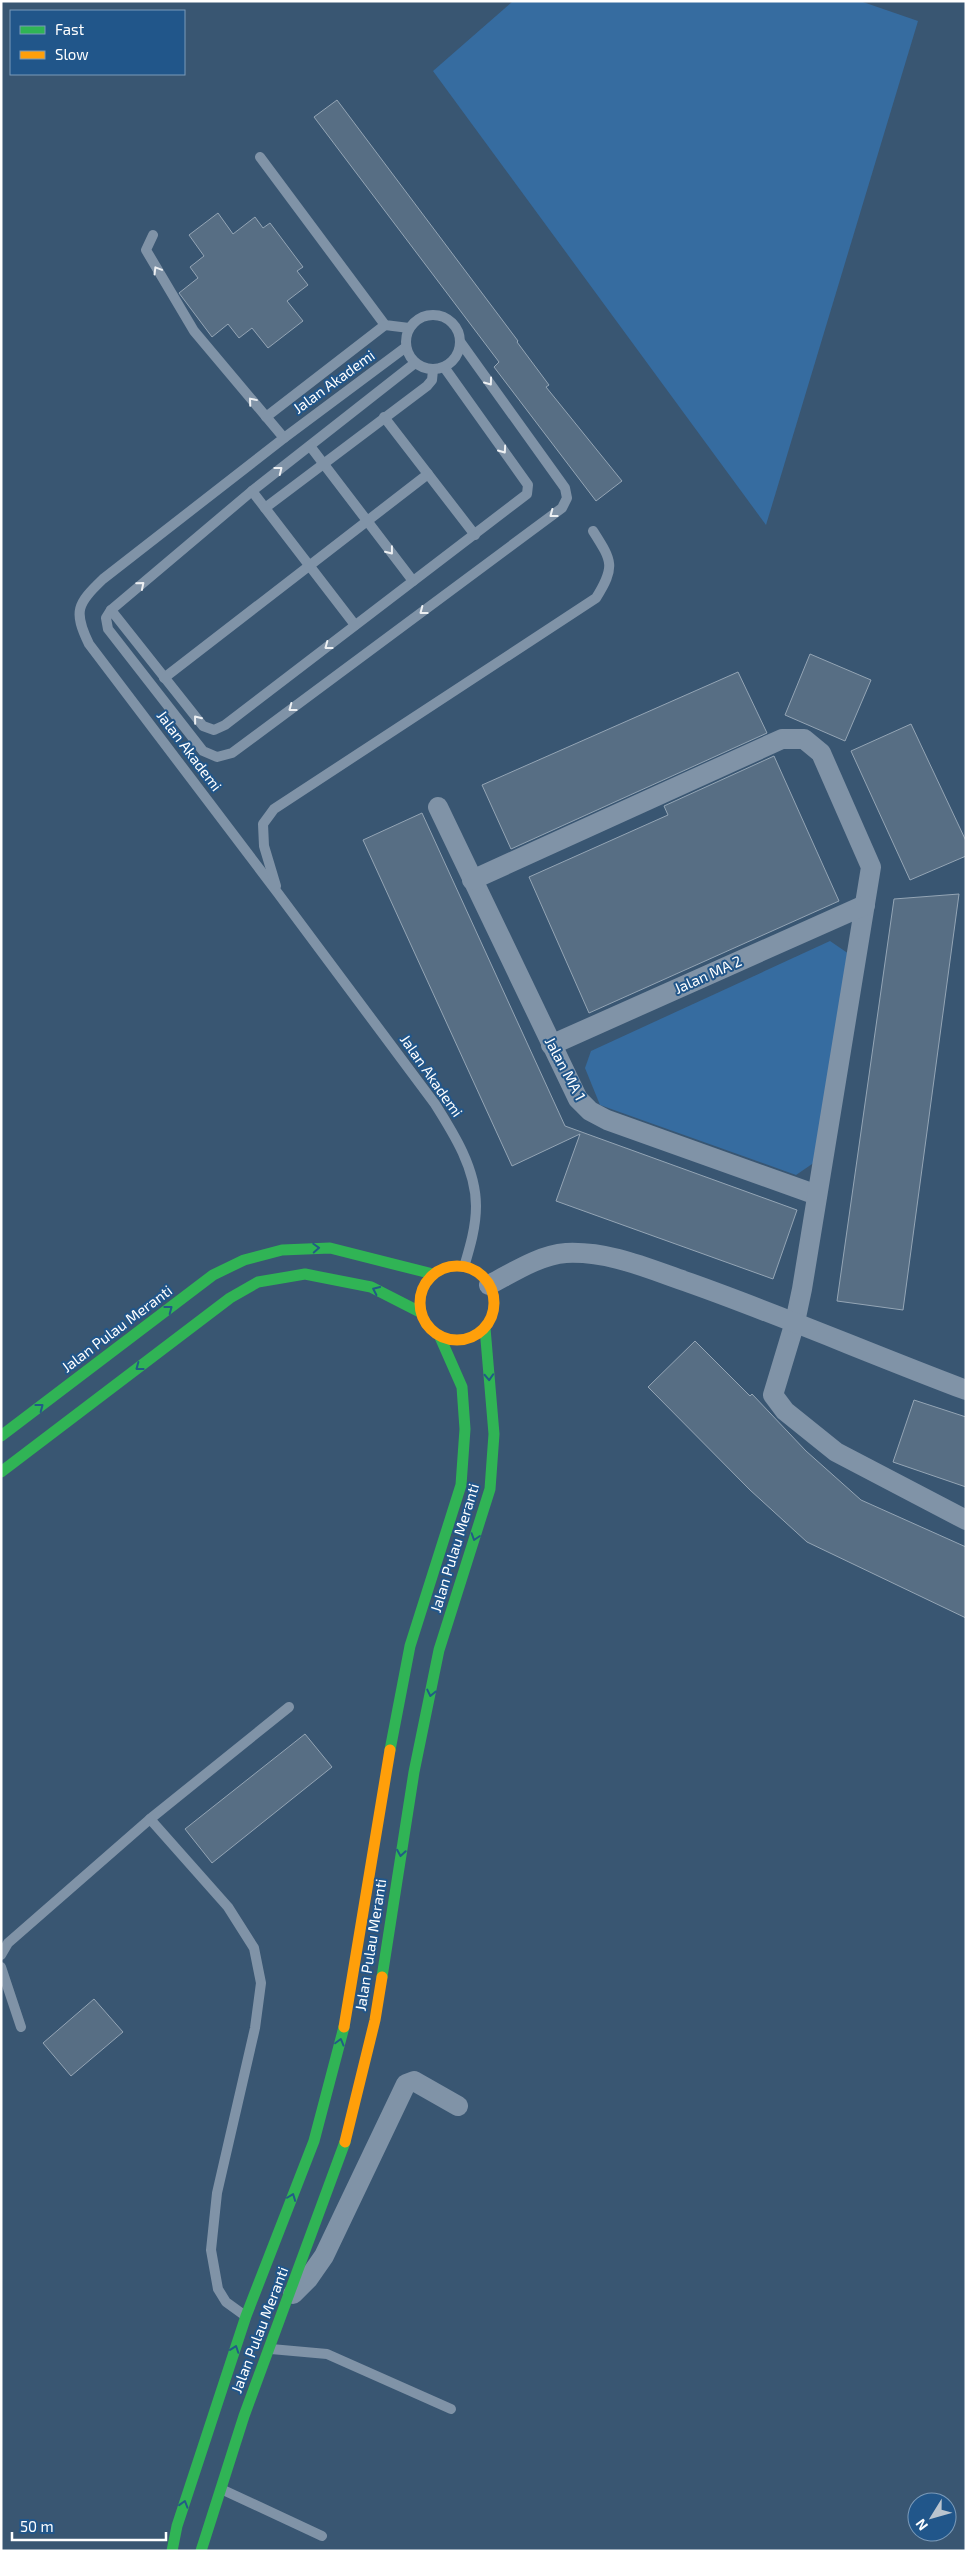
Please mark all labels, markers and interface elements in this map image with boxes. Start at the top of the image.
legend [10,10,185,75]
text: Fast [55,20,85,38]
text: Slow [55,45,89,63]
one-way arrow [154,266,164,275]
street label: Jalan Akademi [289,346,378,417]
one-way arrow [483,376,492,386]
one-way arrow [249,397,258,406]
one-way arrow [497,444,506,454]
one-way arrow [273,467,282,475]
one-way arrow [549,508,559,517]
one-way arrow [385,545,393,554]
one-way arrow [135,581,144,590]
one-way arrow [419,605,429,614]
one-way arrow [324,640,334,649]
one-way arrow [288,702,298,711]
street label: Jalan Akademi [154,706,226,794]
one-way arrow [195,716,203,725]
street label: Jalan MA 2 [671,951,744,997]
street label: Jalan Akademi [397,1031,467,1120]
street label: Jalan MA 1 [542,1034,590,1103]
one-way arrow [312,1243,320,1254]
street label: Jalan Pulau Meranti [58,1281,175,1376]
one-way arrow [373,1286,382,1296]
one-way arrow [164,1305,173,1314]
one-way arrow [136,1361,145,1369]
one-way arrow [483,1373,494,1381]
one-way arrow [34,1404,44,1413]
street label: Jalan Pulau Meranti [426,1481,482,1614]
one-way arrow [471,1532,481,1540]
one-way arrow [426,1688,436,1697]
one-way arrow [397,1848,407,1857]
street label: Jalan Pulau Meranti [351,1877,389,2012]
one-way arrow [334,2038,345,2047]
one-way arrow [286,2193,296,2202]
street label: Jalan Pulau Meranti [227,2264,291,2395]
one-way arrow [229,2345,239,2354]
north arrow [907,2492,957,2542]
one-way arrow [178,2500,188,2508]
scale bar [12,2510,166,2542]
text: N [911,2516,931,2534]
text: 50 m [20,2517,54,2535]

